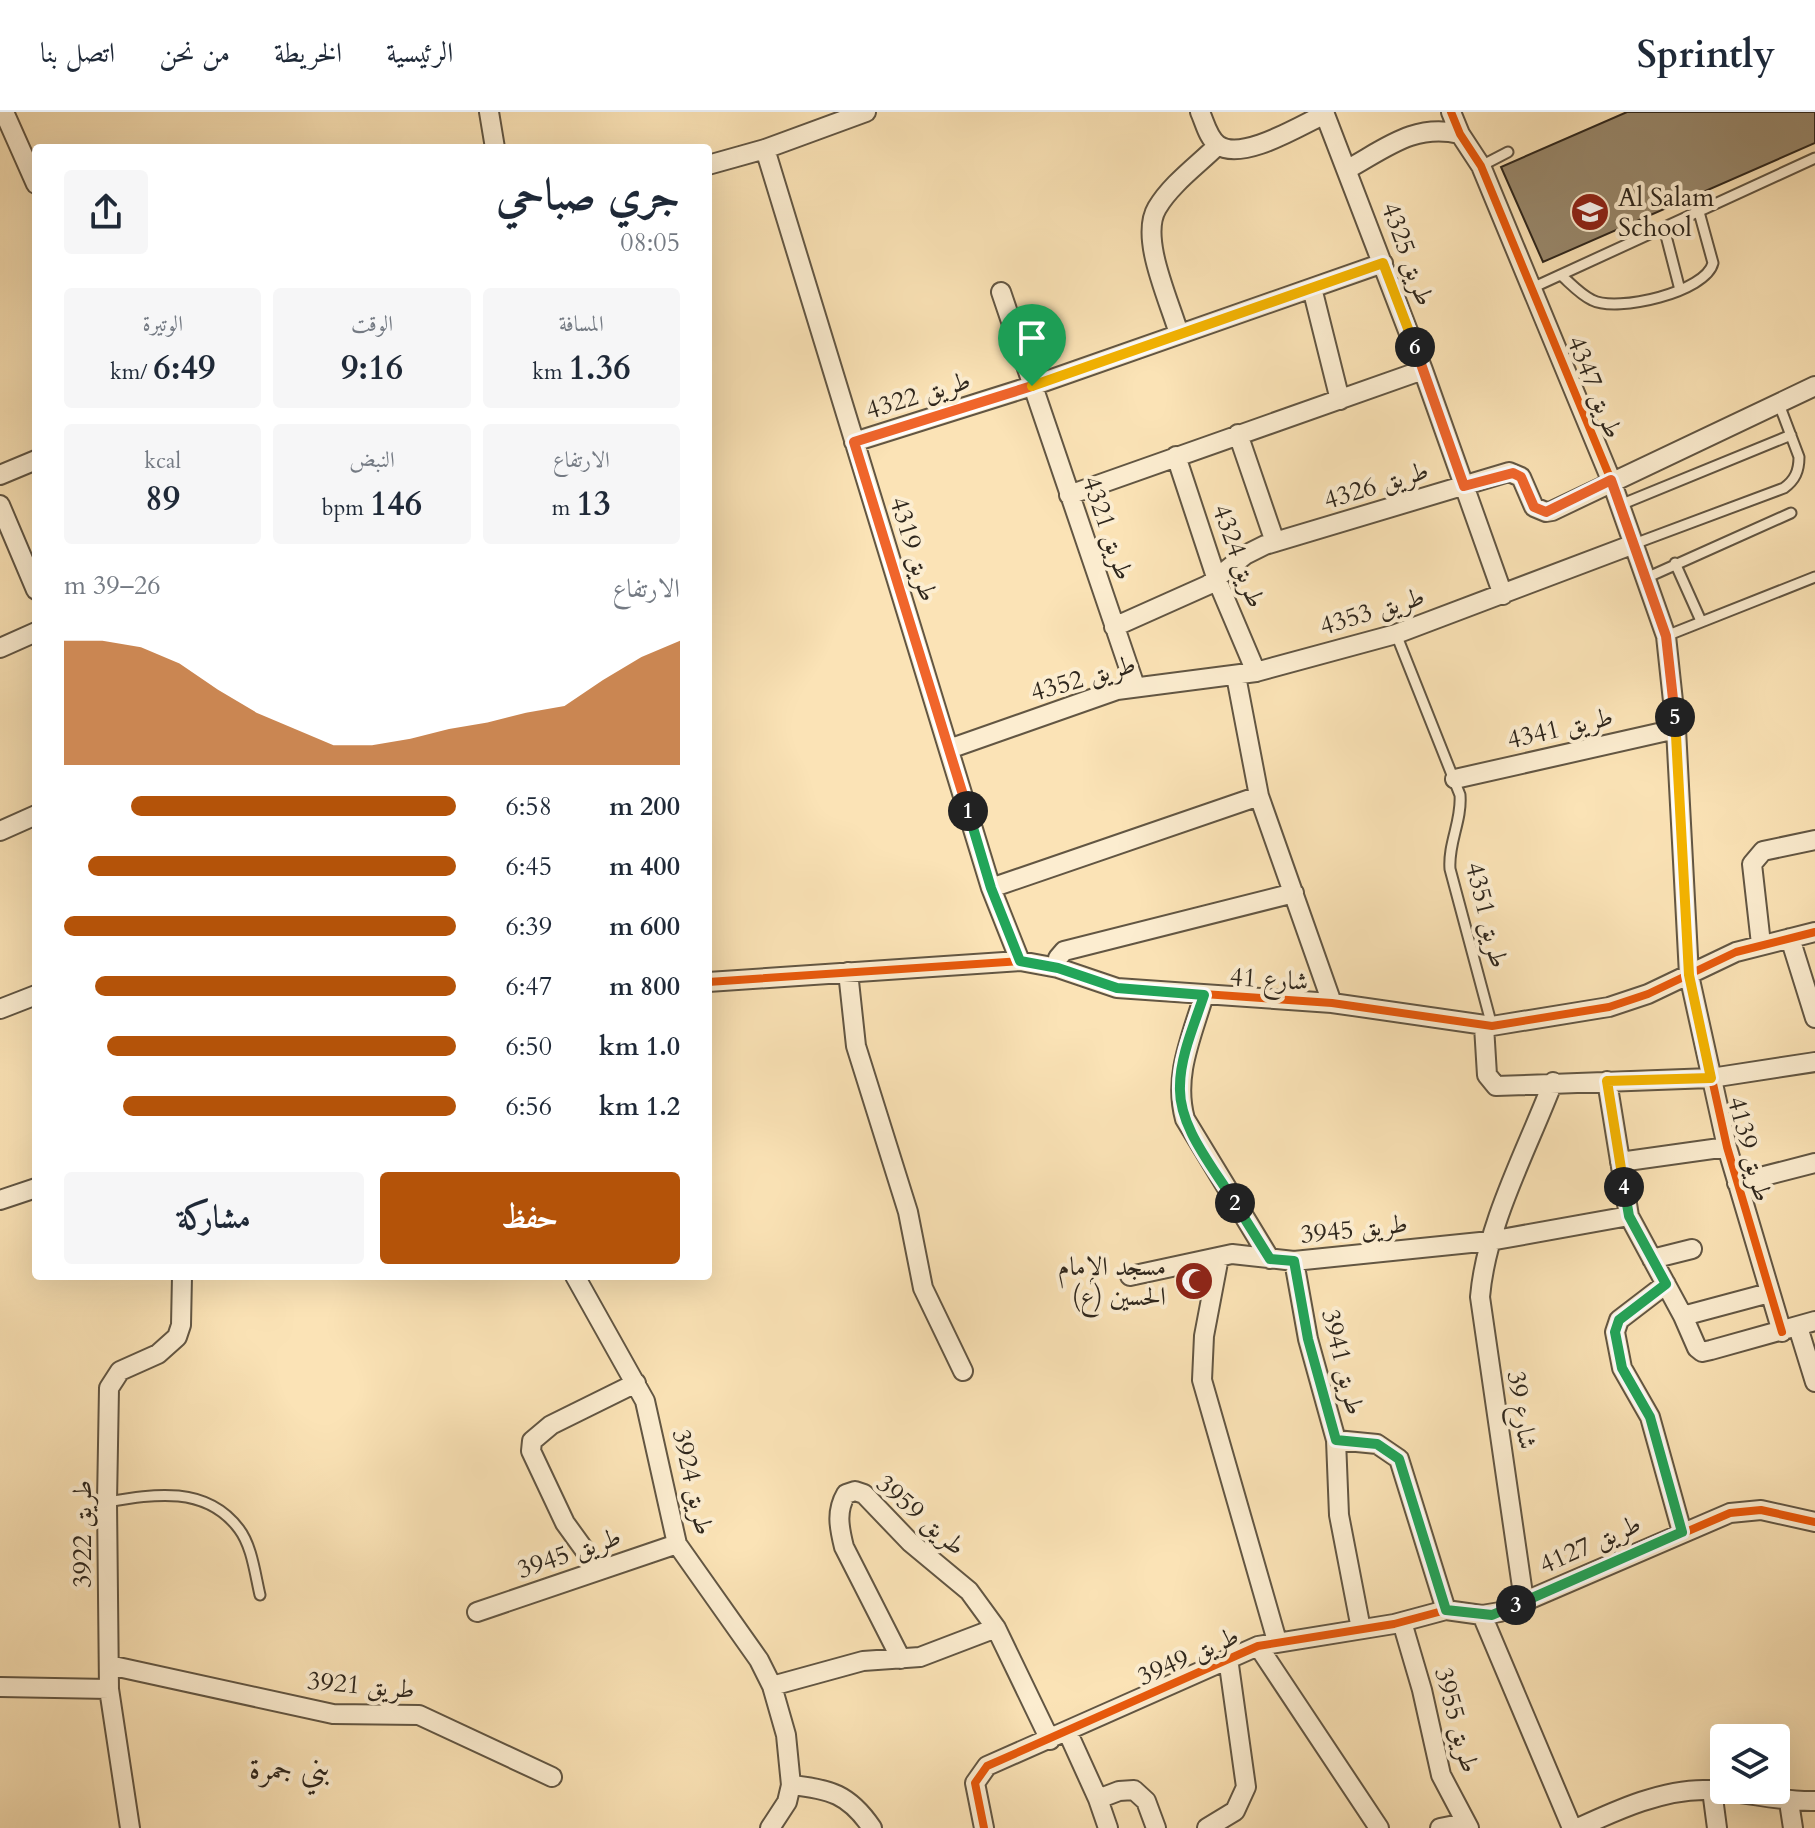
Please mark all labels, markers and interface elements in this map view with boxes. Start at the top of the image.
text: Sprintly [1637,29,1775,81]
text: اتصل بنا [40,34,115,72]
text: من نحن [159,34,230,72]
text: الخريطة [274,34,342,72]
text: الرئيسية [386,34,453,72]
text: جري صباحي [496,165,680,225]
button: share [64,170,148,254]
place label: Al Salam School [1618,180,1714,245]
school or university icon: Al Salam School [1569,191,1611,233]
street label: طريق 4325 [1373,197,1443,311]
text: 08:05 [620,225,680,260]
pin [998,304,1066,386]
text: الوتيرة [142,309,183,339]
text: الوقت [351,309,393,339]
text: المسافة [559,309,604,339]
icon: arrive [1010,316,1054,360]
pin: 6 [1395,327,1435,367]
street label: طريق 4347 [1559,330,1631,444]
text: 6 [1409,332,1421,362]
text: 6:49 [153,345,215,391]
text: 9:16 [341,345,403,391]
text: 1.36 [568,345,631,391]
text: /km [110,357,153,387]
text: km [532,357,568,387]
street label: طريق 4322 [861,363,975,427]
text: النبض [349,445,395,475]
text: الارتفاع [553,445,610,475]
text: kcal [144,446,181,476]
street label: طريق 4326 [1319,453,1433,517]
street label: طريق 4321 [1074,471,1142,585]
text: 89 [145,476,180,522]
text: 146 [370,481,422,527]
text: 13 [576,481,611,527]
street label: طريق 4319 [882,492,946,606]
text: bpm [322,493,370,523]
text: m [552,493,576,523]
street label: طريق 4324 [1204,499,1274,613]
text: 26–39 m [64,568,161,603]
text: الارتفاع [613,571,680,606]
street label: طريق 4353 [1315,579,1429,643]
street label: طريق 4352 [1026,646,1140,710]
pin: 5 [1655,697,1695,737]
street label: طريق 4341 [1504,699,1616,757]
text: 5 [1669,702,1681,732]
text: 6:58 [505,789,552,824]
text: 200 m [609,789,680,824]
pin: 1 [948,791,988,831]
text: 1 [962,796,974,826]
text: 6:45 [505,849,552,884]
text: 400 m [609,849,680,884]
street label: طريق 4351 [1457,858,1517,972]
text: 6:39 [505,909,552,944]
text: 600 m [609,909,680,944]
street label: شارع 41 [1228,959,1310,1003]
text: 6:47 [505,969,552,1004]
text: 800 m [609,969,680,1004]
text: 6:50 [505,1029,552,1064]
text: 1.0 km [599,1029,680,1064]
text: 6:56 [505,1089,552,1124]
text: 1.2 km [599,1089,680,1124]
street label: طريق 4139 [1719,1092,1781,1206]
pin: 4 [1604,1167,1644,1207]
button: مشاركة [64,1172,364,1264]
button: حفظ [380,1172,680,1264]
text: 4 [1618,1172,1630,1202]
pin: 2 [1215,1183,1255,1223]
text: 2 [1229,1188,1241,1218]
street label: طريق 3945 [1299,1206,1409,1252]
place label: مسجد الإمام الحسين (ع) [1058,1249,1166,1318]
mosque icon: مسجد الإمام الحسين (ع) [1173,1260,1215,1302]
street label: طريق 3941 [1313,1305,1373,1419]
street label: شارع 39 [1495,1368,1545,1452]
street label: طريق 3924 [664,1426,722,1538]
street label: طريق 3959 [869,1466,973,1564]
street label: طريق 3922 [65,1480,100,1588]
street label: طريق 4127 [1534,1506,1646,1582]
street label: طريق 3945 [512,1519,626,1587]
pin: 3 [1496,1585,1536,1625]
text: 3 [1510,1590,1522,1620]
street label: طريق 3949 [1132,1618,1244,1694]
street label: طريق 3921 [306,1663,416,1707]
street label: طريق 3955 [1426,1663,1488,1777]
map controls [1710,1724,1790,1804]
button: layers [1710,1724,1790,1804]
district label: بني جمرة [249,1749,331,1796]

